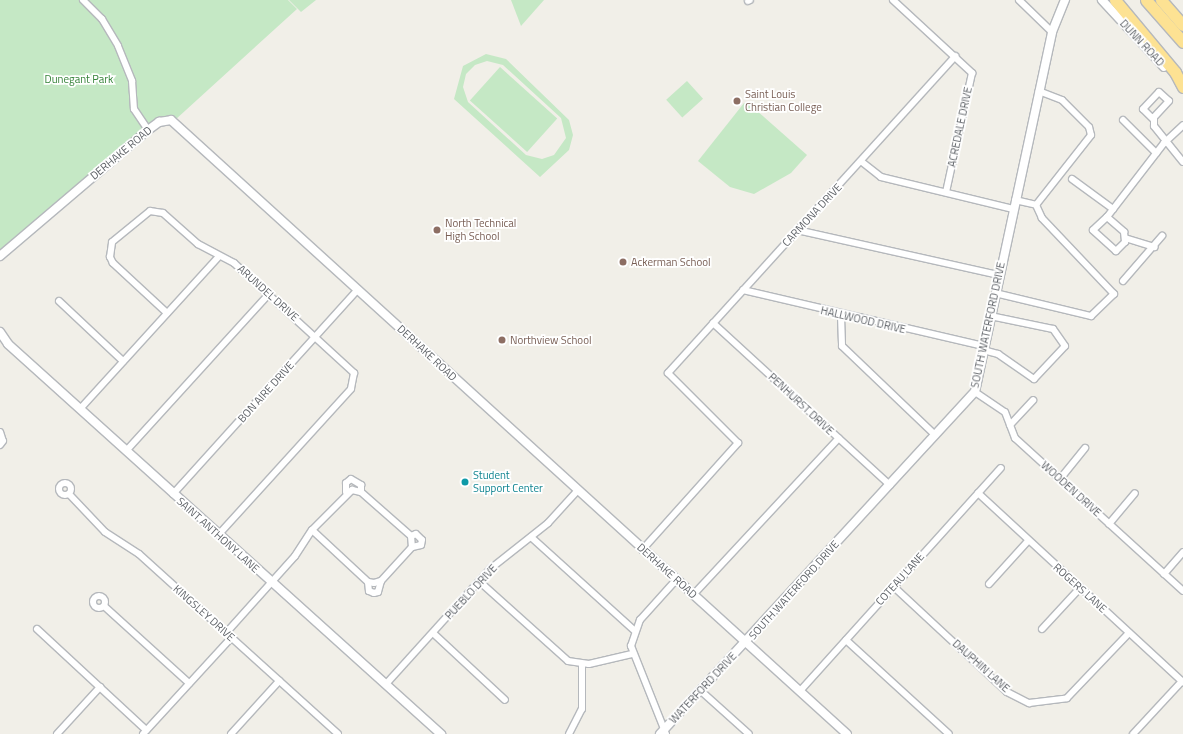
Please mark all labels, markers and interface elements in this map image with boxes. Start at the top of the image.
street label: DUNN ROAD [1117,17,1167,69]
park label: Dunegant Park [45,72,113,86]
street label: ACREDALE DRIVE [945,86,975,168]
place label: Saint Louis Christian College [745,88,822,114]
marker: Saint Louis Christian College [732,96,742,106]
street label: DERHAKE ROAD [88,123,154,183]
street label: CARMONA DRIVE [779,181,845,249]
place label: North Technical High School [445,217,516,243]
marker: North Technical High School [432,225,442,235]
place label: Ackerman School [631,255,711,269]
marker: Ackerman School [618,257,628,267]
street label: SOUTH WATERFORD DRIVE [968,261,1008,389]
street label: ARUNDEL DRIVE [235,262,301,324]
street label: HALLWOOD DRIVE [819,304,907,336]
street label: DERHAKE ROAD [395,322,459,384]
place label: Northview School [510,333,592,347]
marker: Northview School [497,335,507,345]
street label: BON AIRE DRIVE [235,359,297,425]
street label: PENHURST DRIVE [766,370,836,438]
street label: WOODEN DRIVE [1038,459,1104,519]
place label: Student Support Center [473,469,543,495]
marker: Student Support Center [460,477,470,487]
street label: SAINT ANTHONY LANE [174,495,262,575]
street label: SOUTH WATERFORD DRIVE [746,538,842,642]
street label: DERHAKE ROAD [634,541,700,601]
street label: COTEAU LANE [873,550,927,608]
street label: ROGERS LANE [1051,561,1109,615]
street label: PUEBLO DRIVE [442,562,500,622]
street label: KINGSLEY DRIVE [171,582,237,644]
street label: DAUPHIN LANE [950,637,1012,695]
street label: WATERFORD DRIVE [667,650,739,726]

